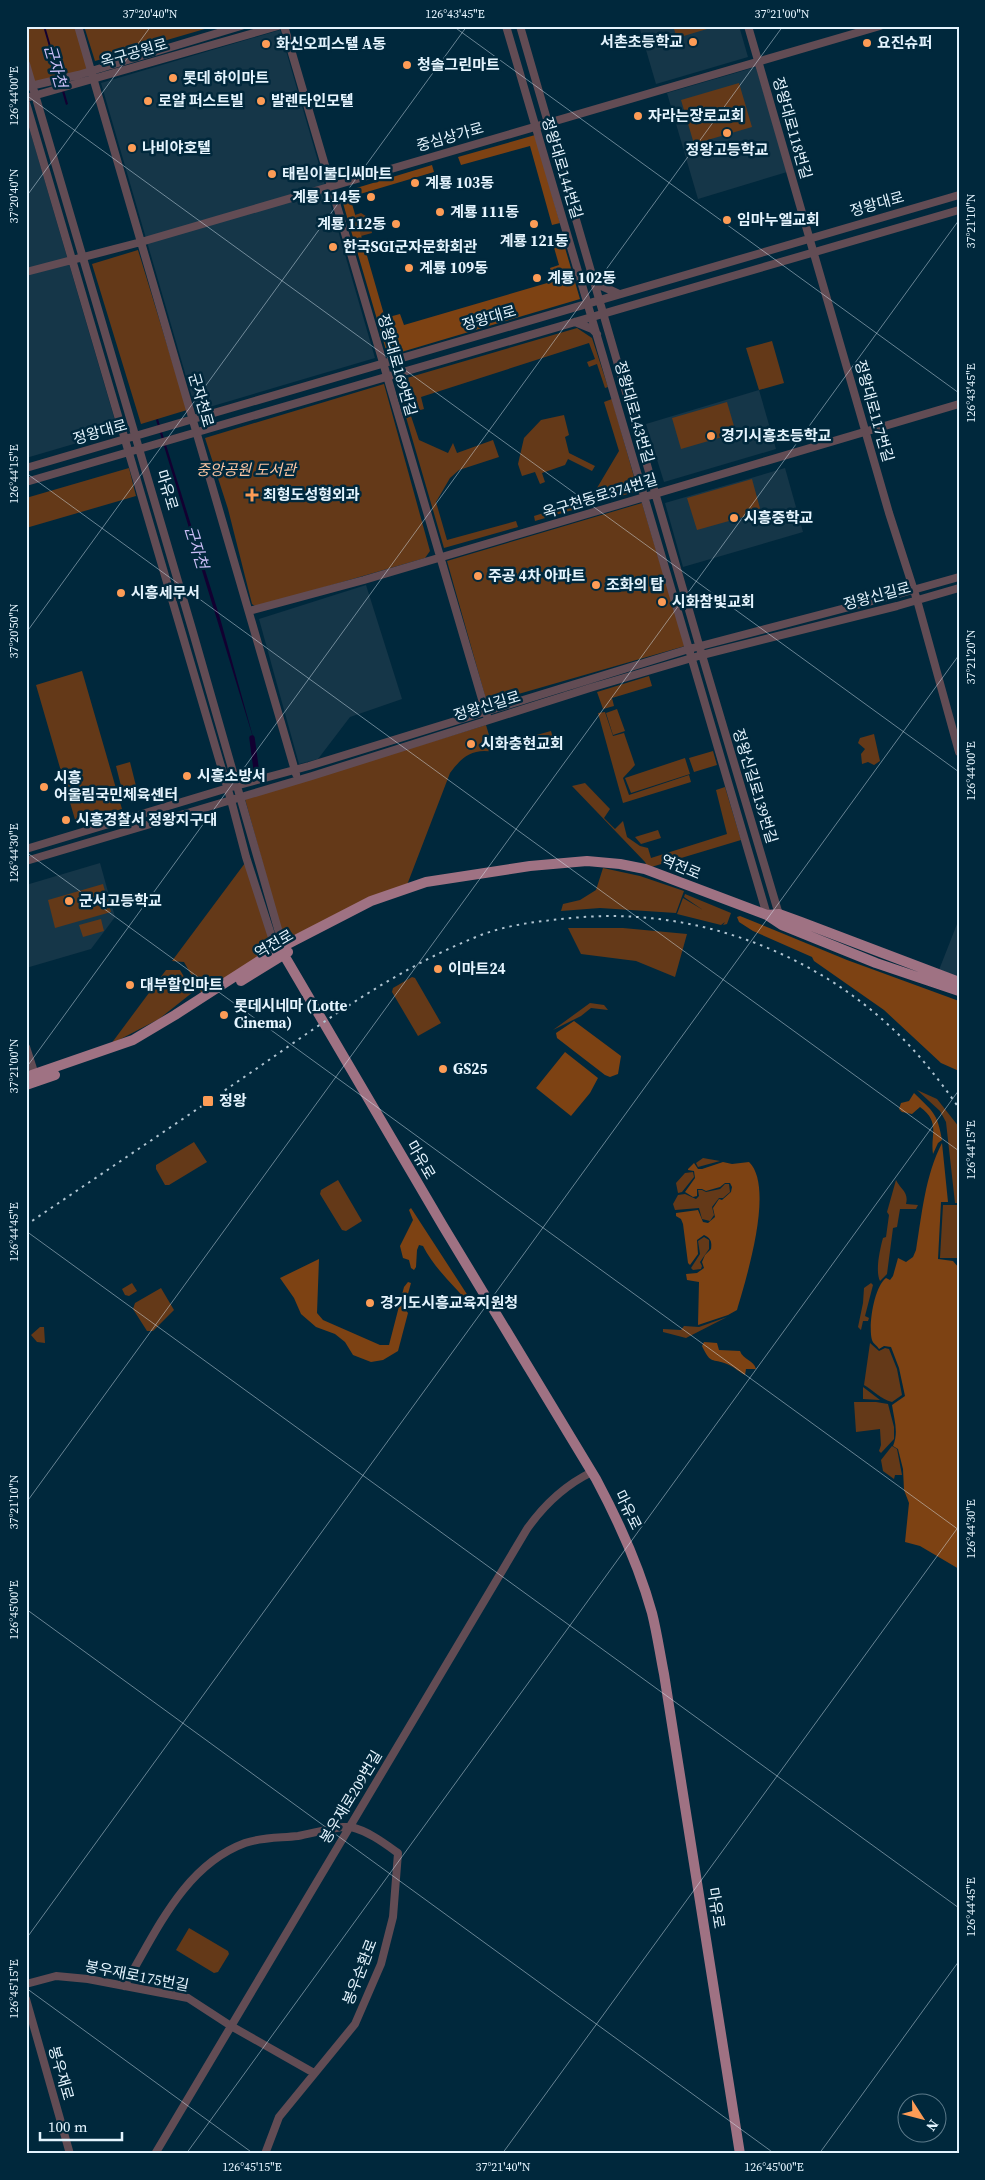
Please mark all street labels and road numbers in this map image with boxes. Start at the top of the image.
street label: 옥구공원로 [98,33,170,72]
street label: 정왕대로118번길 [768,74,817,181]
street label: 정왕대로144번길 [537,114,588,221]
street label: 중심상가로 [414,117,486,156]
street label: 정왕대로 [847,186,906,221]
street label: 정왕대로 [459,300,518,335]
street label: 정왕대로169번길 [373,311,422,418]
street label: 정왕대로117번길 [850,357,899,464]
street label: 정왕대로143번길 [610,358,659,465]
street label: 군자천로 [184,370,219,429]
street label: 정왕대로 [70,414,129,449]
street label: 마유로 [151,467,184,513]
street label: 옥구천동로374번길 [540,468,660,523]
street label: 정왕신길로 [841,576,913,615]
street label: 정왕신길로 [451,685,523,726]
street label: 정왕신길로139번길 [728,726,783,846]
street label: 역전로 [658,849,704,884]
street label: 역전로 [251,924,297,963]
street label: 마유로 [402,1137,441,1183]
street label: 마유로 [610,1487,647,1533]
street label: 봉우재로209번길 [314,1746,387,1847]
street label: 마유로 [703,1886,730,1930]
street label: 봉우순환로 [337,1936,382,2008]
street label: 봉우재로175번길 [83,1955,191,1996]
street label: 봉우재로 [44,2043,79,2102]

